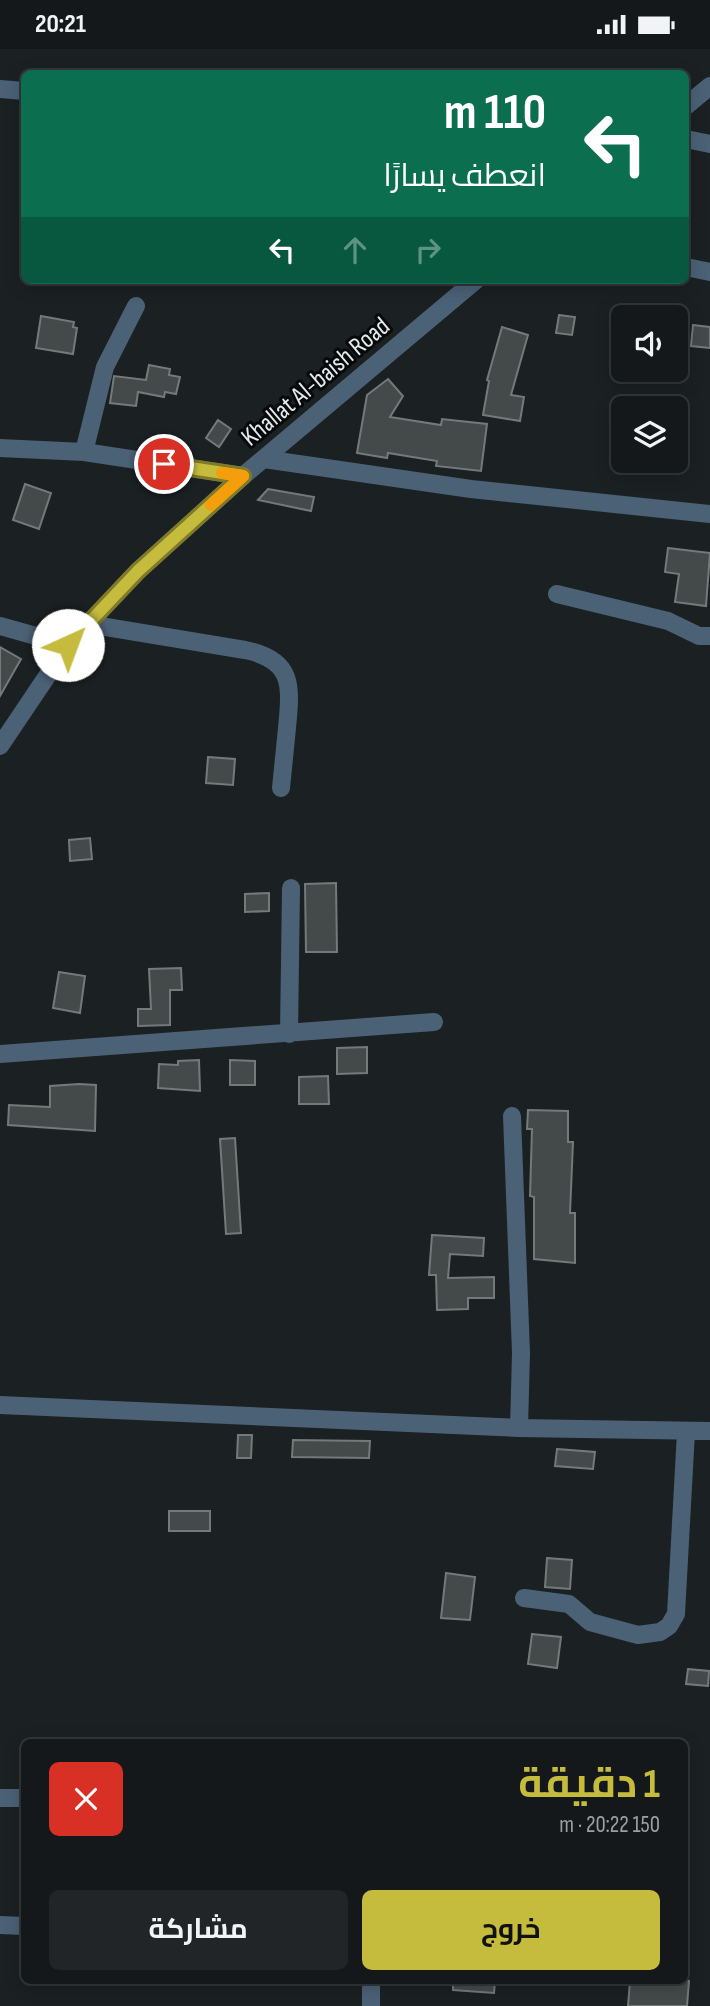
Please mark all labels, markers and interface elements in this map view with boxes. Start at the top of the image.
text: 20:21 [35,9,86,40]
text: 110 m [444,84,546,143]
icon: left [570,98,661,189]
text: انعطف يسارًا [383,157,546,196]
icon: left [263,231,301,269]
icon: ahead [336,231,374,269]
icon: right [409,231,447,269]
map controls [611,305,688,473]
button: sound [611,305,688,382]
street label: Khallat Al-baish Road [235,311,396,453]
button: layers [611,396,688,473]
pin [134,434,194,494]
icon: arrive [145,445,183,483]
position arrow [31,608,105,682]
text: 1 دقيقة [518,1759,660,1810]
button: close [49,1762,123,1836]
text: 150 m · 20:22 [559,1811,660,1839]
button: مشاركة [49,1890,348,1970]
button: خروج [362,1890,660,1970]

